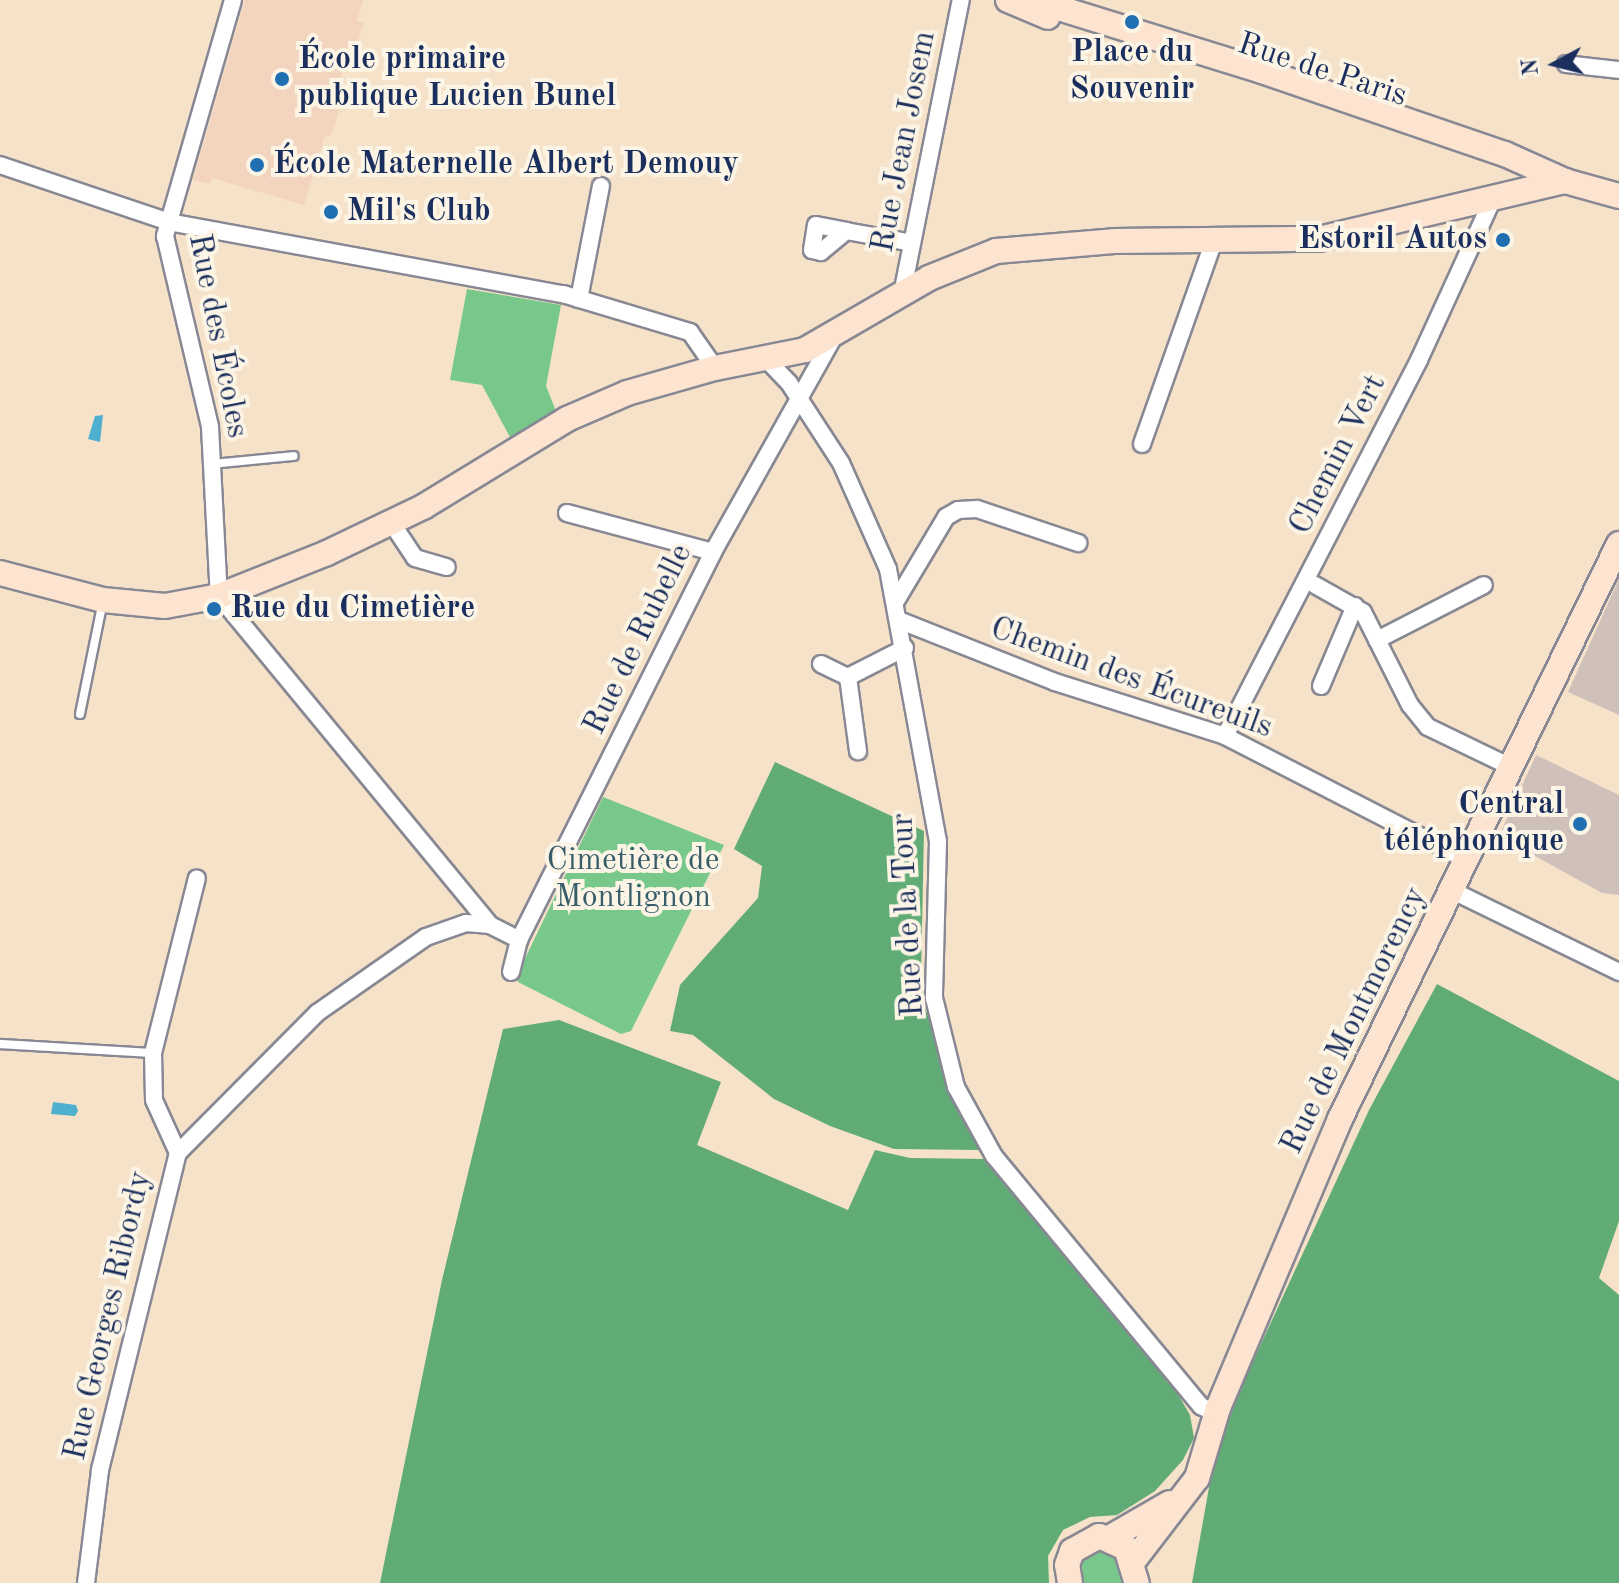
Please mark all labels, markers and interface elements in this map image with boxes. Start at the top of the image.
marker: Place du Souvenir [1123,13,1141,31]
north arrow [1515,24,1595,104]
street label: Rue de Paris [1232,26,1412,116]
street label: Rue Jean Josem [865,28,945,256]
place label: Place du Souvenir [1070,35,1194,110]
place label: École primaire publique Lucien Bunel [298,42,616,117]
text: N [1519,57,1543,77]
marker: École primaire publique Lucien Bunel [273,70,291,88]
place label: École Maternelle Albert Demouy [273,146,739,184]
marker: École Maternelle Albert Demouy [248,156,266,174]
place label: Mil's Club [347,193,491,231]
marker: Mil's Club [322,203,340,221]
place label: Estoril Autos [1298,221,1487,259]
street label: Rue des Écoles [178,231,256,441]
marker: Estoril Autos [1494,231,1512,249]
street label: Chemin Vert [1282,369,1396,541]
street label: Rue de Rubelle [576,538,702,742]
place label: Rue du Cimetière [230,590,475,628]
marker: Rue du Cimetière [205,600,223,618]
street label: Chemin des Écureuils [985,610,1277,748]
place label: Central téléphonique [1384,787,1564,862]
street label: Rue de la Tour [884,812,934,1018]
marker: Central téléphonique [1571,815,1589,833]
park label: Cimetière de Montlignon [547,843,719,918]
street label: Rue de Montmorency [1274,881,1436,1161]
street label: Rue Georges Ribordy [57,1168,161,1464]

